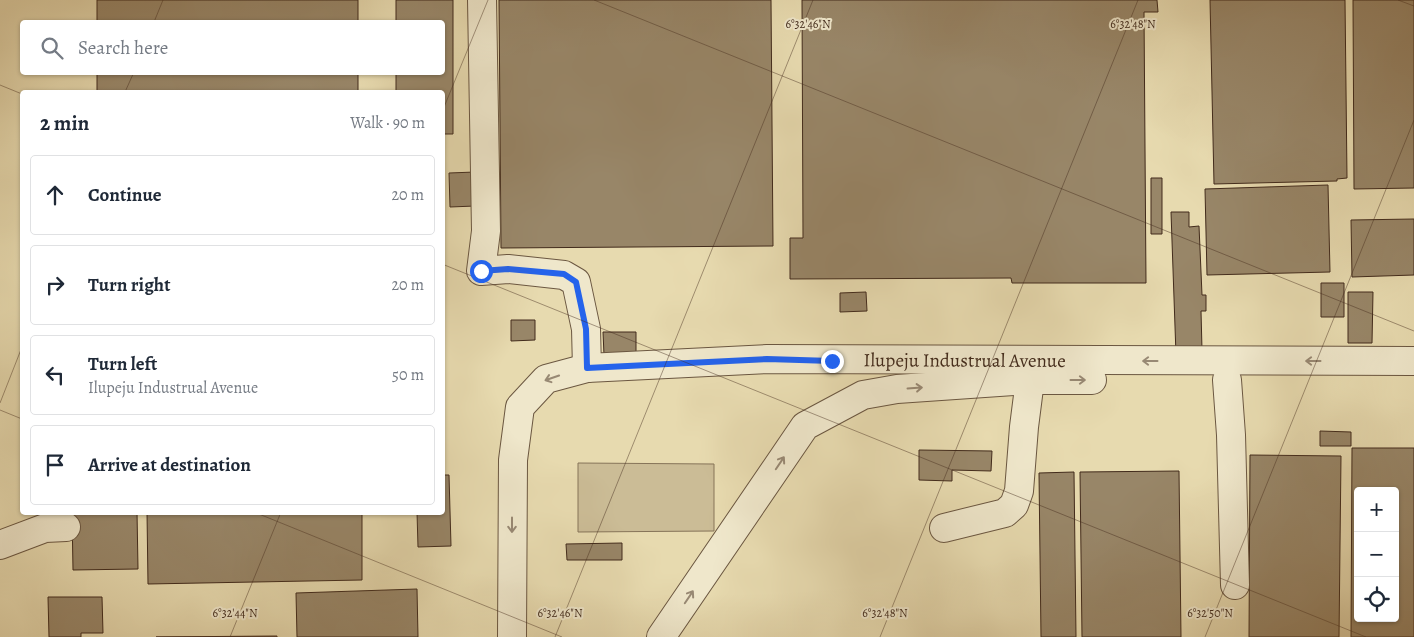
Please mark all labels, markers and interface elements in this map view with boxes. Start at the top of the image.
text: 6°32'46"N [785,16,831,32]
text: 6°32'48"N [1110,16,1156,32]
search box [20,20,445,75]
icon: search [38,34,66,62]
text: Search here [78,35,168,61]
text: 2 min [40,109,89,137]
text: Walk · 90 m [350,112,425,134]
icon: ahead [41,181,69,209]
text: Continue [88,182,162,208]
text: 20 m [391,184,424,206]
route start [470,260,493,283]
icon: right [41,271,69,299]
text: Turn right [88,272,170,298]
text: 20 m [391,274,424,296]
street label: Ilupeju Industrual Avenue [864,347,1066,374]
route end [821,350,844,373]
text: Turn left [88,351,157,377]
one-way arrow [1143,356,1159,366]
one-way arrow [1305,356,1322,366]
icon: left [41,361,69,389]
text: 50 m [392,364,424,386]
one-way arrow [545,374,560,383]
one-way arrow [1069,375,1085,385]
text: Ilupeju Industrual Avenue [88,377,258,399]
one-way arrow [907,383,923,393]
icon: arrive [41,451,69,479]
text: Arrive at destination [88,452,251,478]
one-way arrow [775,456,785,470]
map controls [1354,487,1399,622]
button: + [1354,487,1399,532]
one-way arrow [507,516,517,532]
button: − [1354,532,1399,577]
button: locate [1354,577,1399,622]
one-way arrow [684,590,694,604]
text: 6°32'44"N [212,605,258,621]
text: 6°32'46"N [537,605,583,621]
text: 6°32'48"N [862,605,908,621]
text: 6°32'50"N [1187,605,1233,621]

